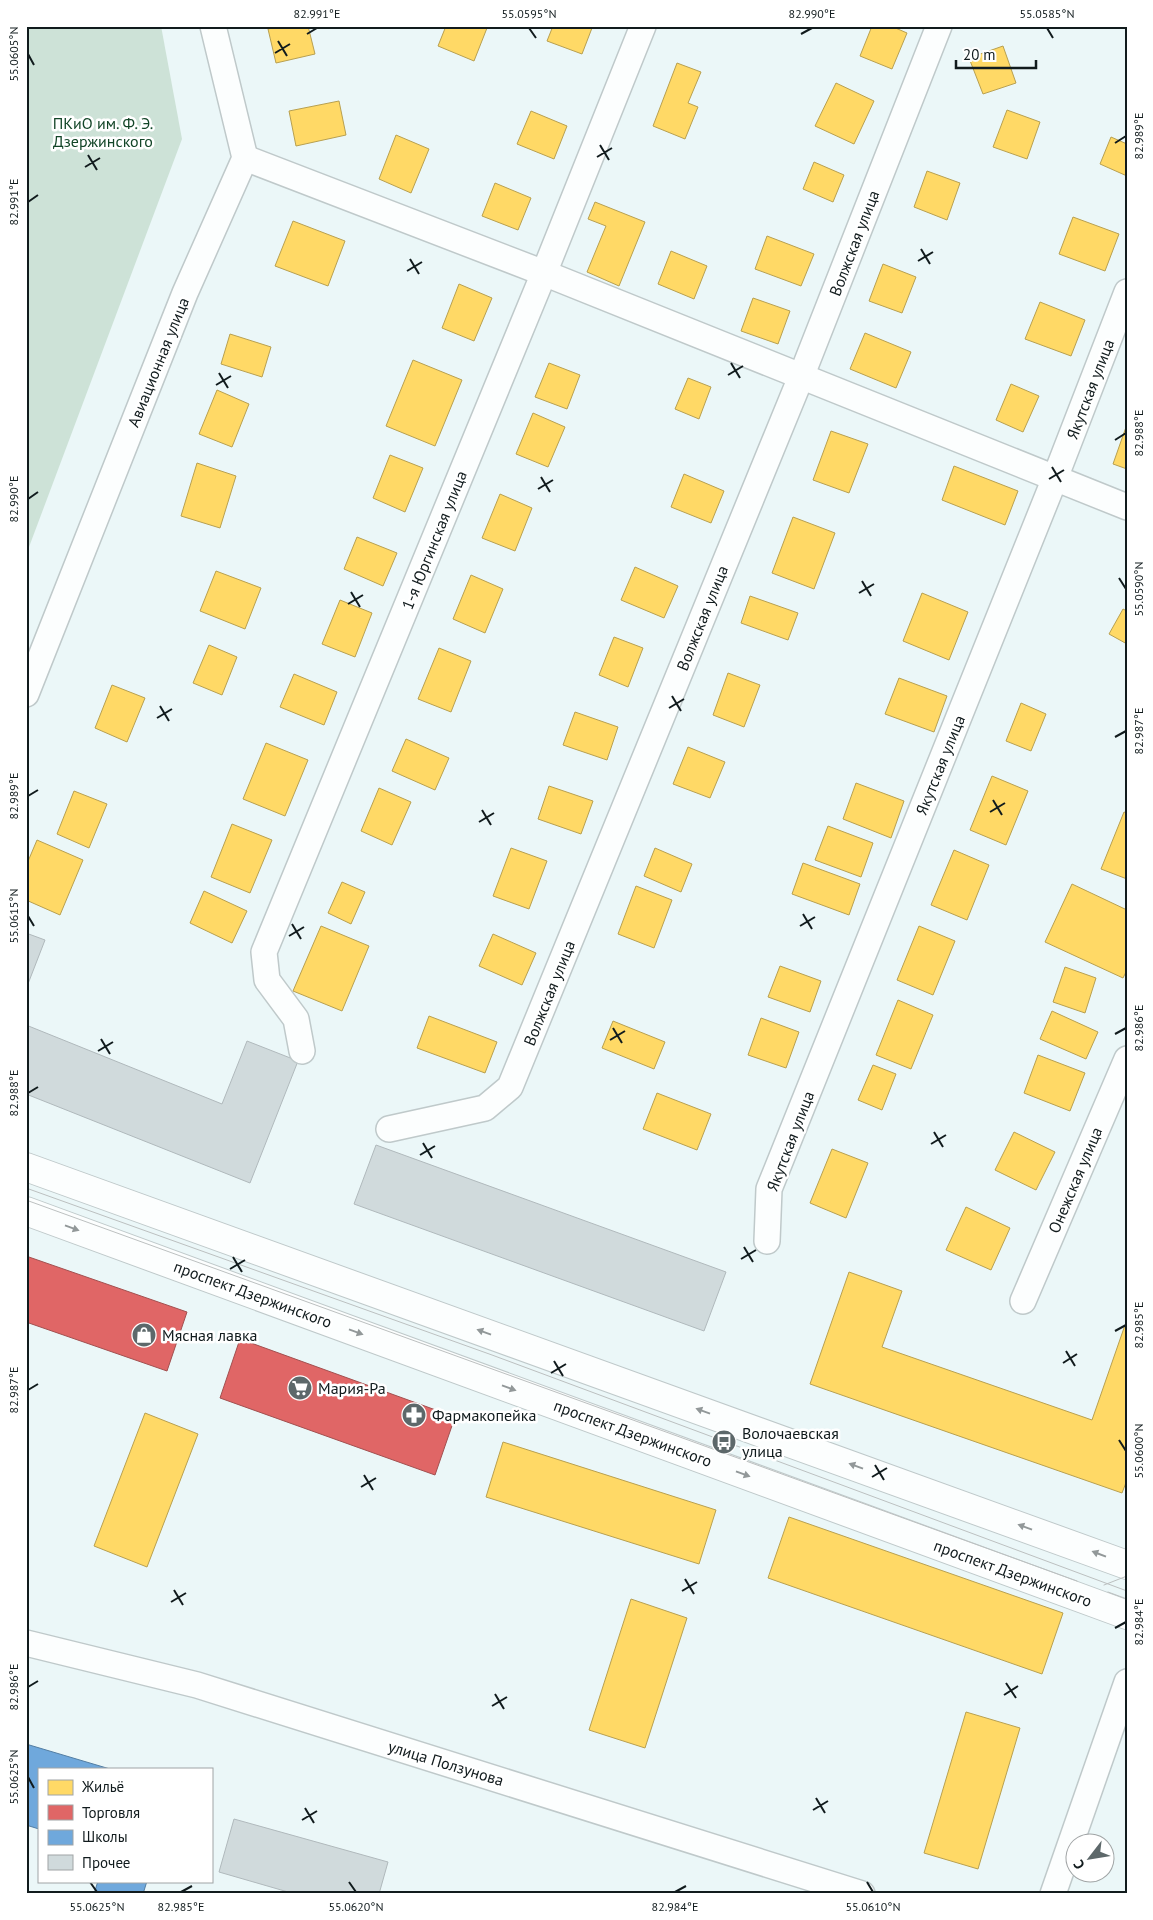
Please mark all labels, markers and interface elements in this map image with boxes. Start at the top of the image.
text: 82.991°E [294,6,340,21]
text: 55.0595°N [502,6,556,21]
text: 82.990°E [789,6,835,21]
text: 55.0585°N [1020,6,1074,21]
text: 55.0605°N [6,27,21,81]
scale bar [956,38,1036,70]
text: 20 m [963,45,996,64]
park label: ПКиО им. Ф. Э. Дзержинского [53,113,153,151]
text: 82.989°E [1131,113,1146,159]
text: 82.991°E [6,179,21,225]
street label: Волжская улица [825,187,883,299]
street label: Авиационная улица [123,294,193,430]
street label: Якутская улица [1062,336,1118,442]
text: 82.988°E [1131,410,1146,456]
street label: 1-я Юргинская улица [397,468,471,612]
text: 82.990°E [6,476,21,522]
street label: Волжская улица [672,562,732,674]
text: 55.0590°N [1131,562,1146,616]
text: 82.987°E [1131,708,1146,754]
street label: Якутская улица [911,712,969,818]
text: 82.989°E [6,773,21,819]
text: 55.0615°N [6,889,21,943]
street label: Волжская улица [519,937,579,1049]
text: 82.986°E [1131,1005,1146,1051]
text: 82.988°E [6,1070,21,1116]
street label: Якутская улица [762,1088,818,1194]
street label: Онежская улица [1044,1124,1106,1236]
one-way arrow [65,1224,80,1232]
street label: проспект Дзержинского [171,1256,335,1332]
text: 82.985°E [1131,1302,1146,1348]
shop icon: Мясная лавка [131,1322,157,1348]
place label: Мясная лавка [162,1325,257,1345]
one-way arrow [349,1328,364,1336]
one-way arrow [477,1328,492,1335]
text: 82.987°E [6,1367,21,1413]
supermarket icon: Мария-Ра [287,1375,313,1401]
place label: Мария-Ра [318,1378,386,1398]
one-way arrow [501,1385,516,1392]
street label: проспект Дзержинского [551,1395,715,1471]
pharmacy icon: Фармакопейка [401,1402,427,1428]
place label: Фармакопейка [432,1405,536,1425]
one-way arrow [695,1407,710,1415]
place label: Волочаевская улица [742,1423,839,1461]
text: 55.0600°N [1131,1424,1146,1478]
bus stop icon: Волочаевская улица [711,1429,737,1455]
one-way arrow [848,1462,863,1470]
one-way arrow [736,1471,751,1478]
one-way arrow [1018,1523,1033,1530]
street label: проспект Дзержинского [931,1535,1095,1611]
one-way arrow [1092,1550,1106,1558]
text: 82.984°E [1131,1599,1146,1645]
text: 82.986°E [6,1664,21,1710]
street label: улица Ползунова [386,1736,506,1790]
text: 55.0625°N [6,1750,21,1804]
legend [38,1768,212,1882]
text: Жильё [81,1777,124,1796]
text: Торговля [82,1803,140,1822]
text: Школы [82,1827,128,1846]
north arrow [1066,1832,1116,1882]
text: Прочее [82,1853,130,1872]
text: С [1069,1857,1089,1873]
text: 55.0625°N [70,1899,124,1914]
text: 82.985°E [158,1899,204,1914]
text: 55.0620°N [329,1899,383,1914]
text: 82.984°E [652,1899,698,1914]
text: 55.0610°N [846,1899,900,1914]

